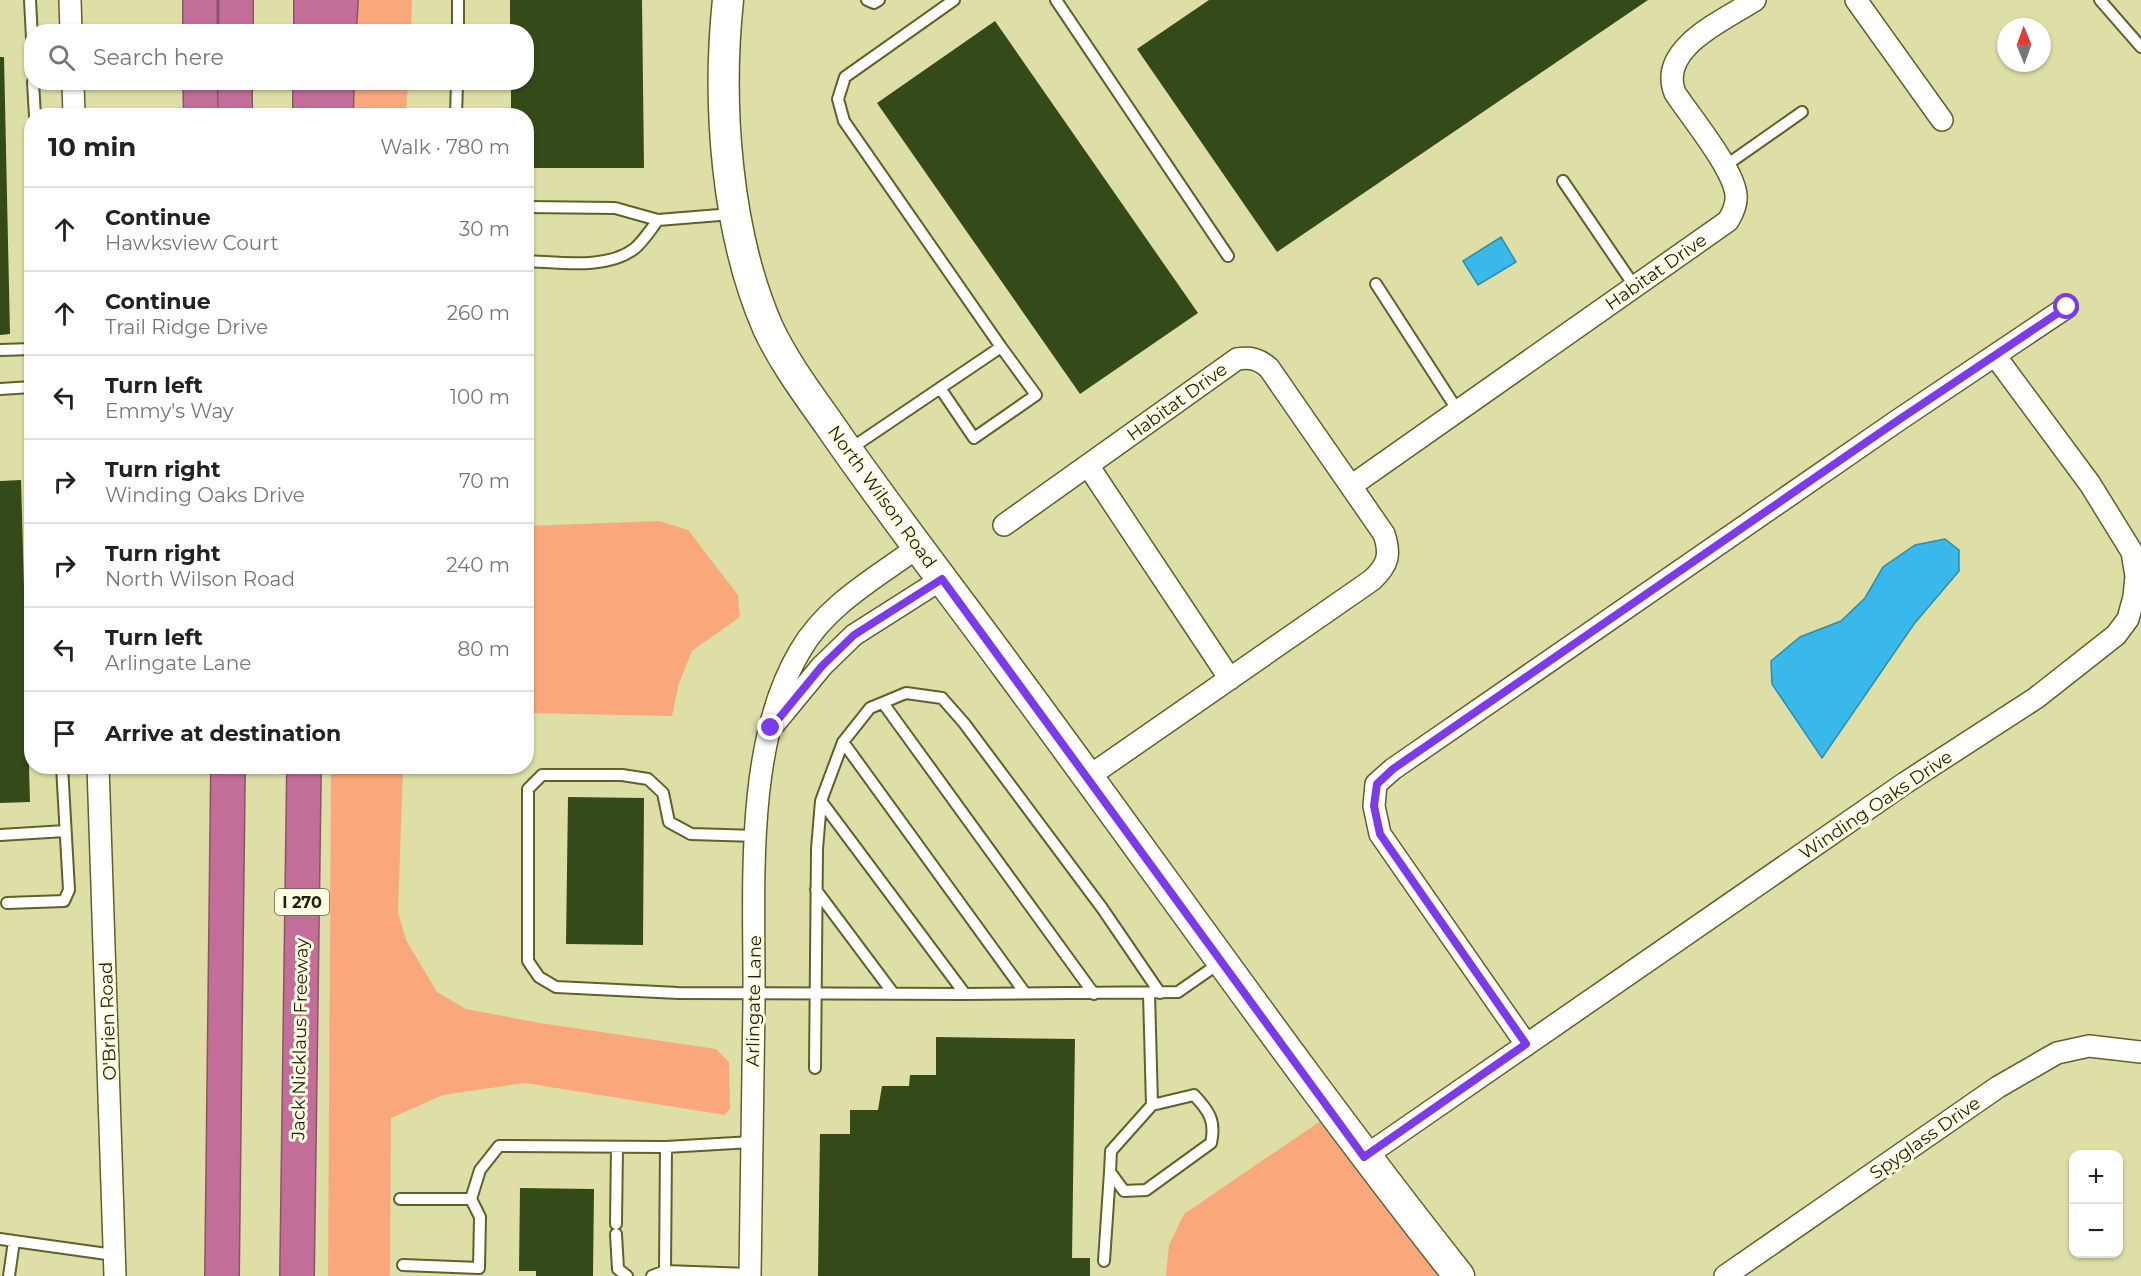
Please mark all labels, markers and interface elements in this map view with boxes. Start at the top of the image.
north arrow [1997,18,2051,72]
search box [24,24,534,90]
icon: search [45,41,78,74]
text: Search here [93,44,224,71]
text: 10 min [48,131,136,163]
text: Walk · 780 m [380,135,510,159]
text: Continue [105,204,211,231]
icon: ahead [48,213,81,246]
text: 30 m [459,217,510,241]
street label: Habitat Drive [1601,229,1711,315]
text: Hawksview Court [105,231,279,255]
text: Continue [105,288,211,315]
route start [2053,293,2079,319]
icon: ahead [48,297,81,330]
text: 260 m [447,301,510,325]
text: Trail Ridge Drive [105,315,268,339]
street label: Habitat Drive [1122,358,1232,446]
text: Turn left [105,372,203,399]
icon: left [48,381,81,414]
text: 100 m [450,385,510,409]
text: Emmy's Way [105,399,234,423]
street label: North Wilson Road [823,421,941,573]
text: Turn right [105,456,220,483]
icon: right [48,465,81,498]
text: 70 m [459,469,510,493]
text: Winding Oaks Drive [105,483,305,507]
text: Turn right [105,540,220,567]
icon: right [48,549,81,582]
text: 240 m [446,553,510,577]
text: North Wilson Road [105,567,295,591]
text: Turn left [105,624,203,651]
icon: left [48,633,81,666]
text: 80 m [458,637,510,661]
text: Arlingate Lane [105,651,251,675]
route end [757,714,783,740]
icon: arrive [48,717,81,750]
text: Arrive at destination [105,720,341,747]
street label: Winding Oaks Drive [1795,746,1957,864]
road number: I 270 [275,889,329,915]
street label: Arlingate Lane [742,935,766,1067]
street label: Jack Nicklaus Freeway [287,938,313,1141]
street label: O'Brien Road [95,961,121,1081]
street label: Spyglass Drive [1866,1092,1985,1184]
map controls [2069,1150,2123,1258]
button: + [2069,1150,2123,1204]
button: − [2069,1204,2123,1258]

